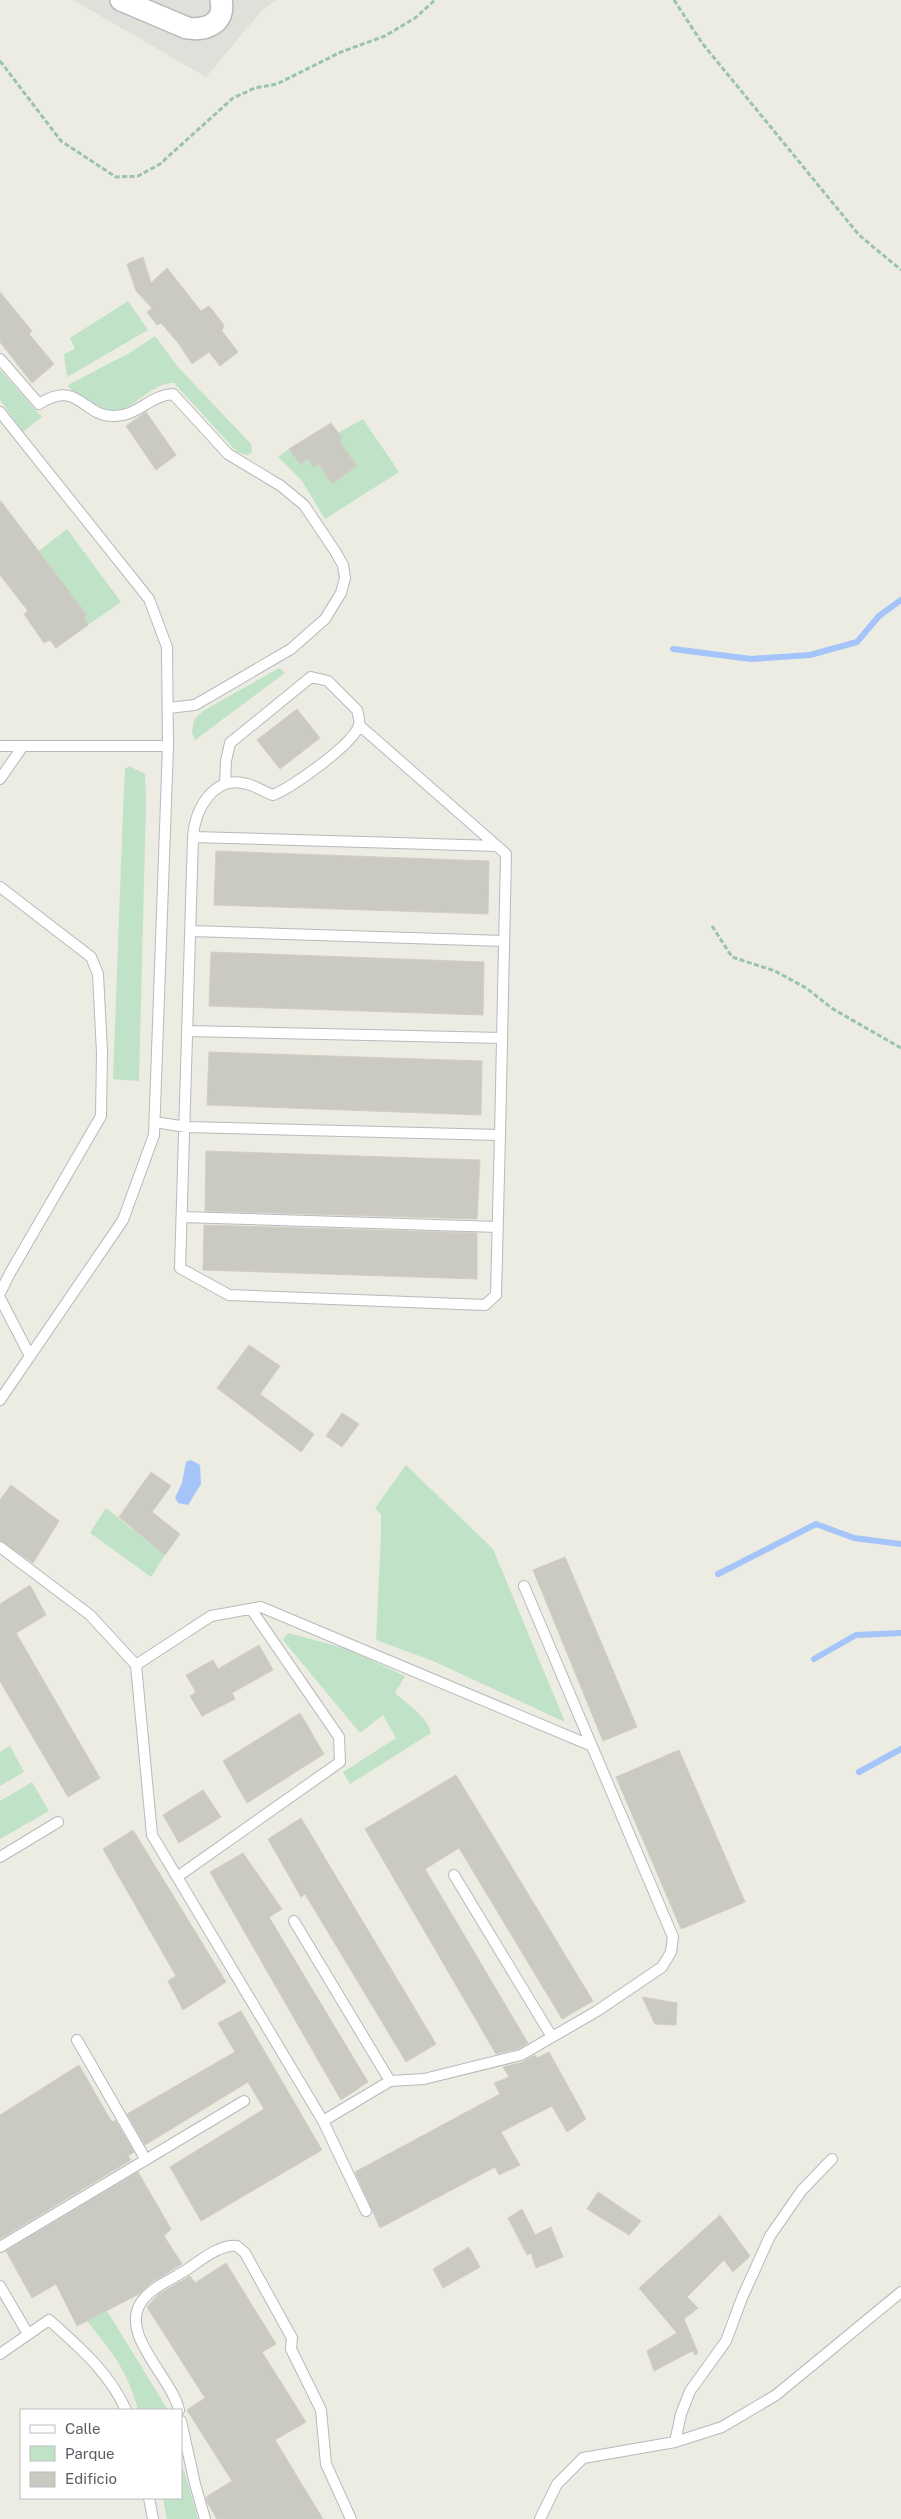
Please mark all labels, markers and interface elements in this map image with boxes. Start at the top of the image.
legend [20,2409,182,2499]
text: Calle [65,2420,101,2437]
text: Parque [65,2445,115,2462]
text: Edificio [65,2470,117,2487]

